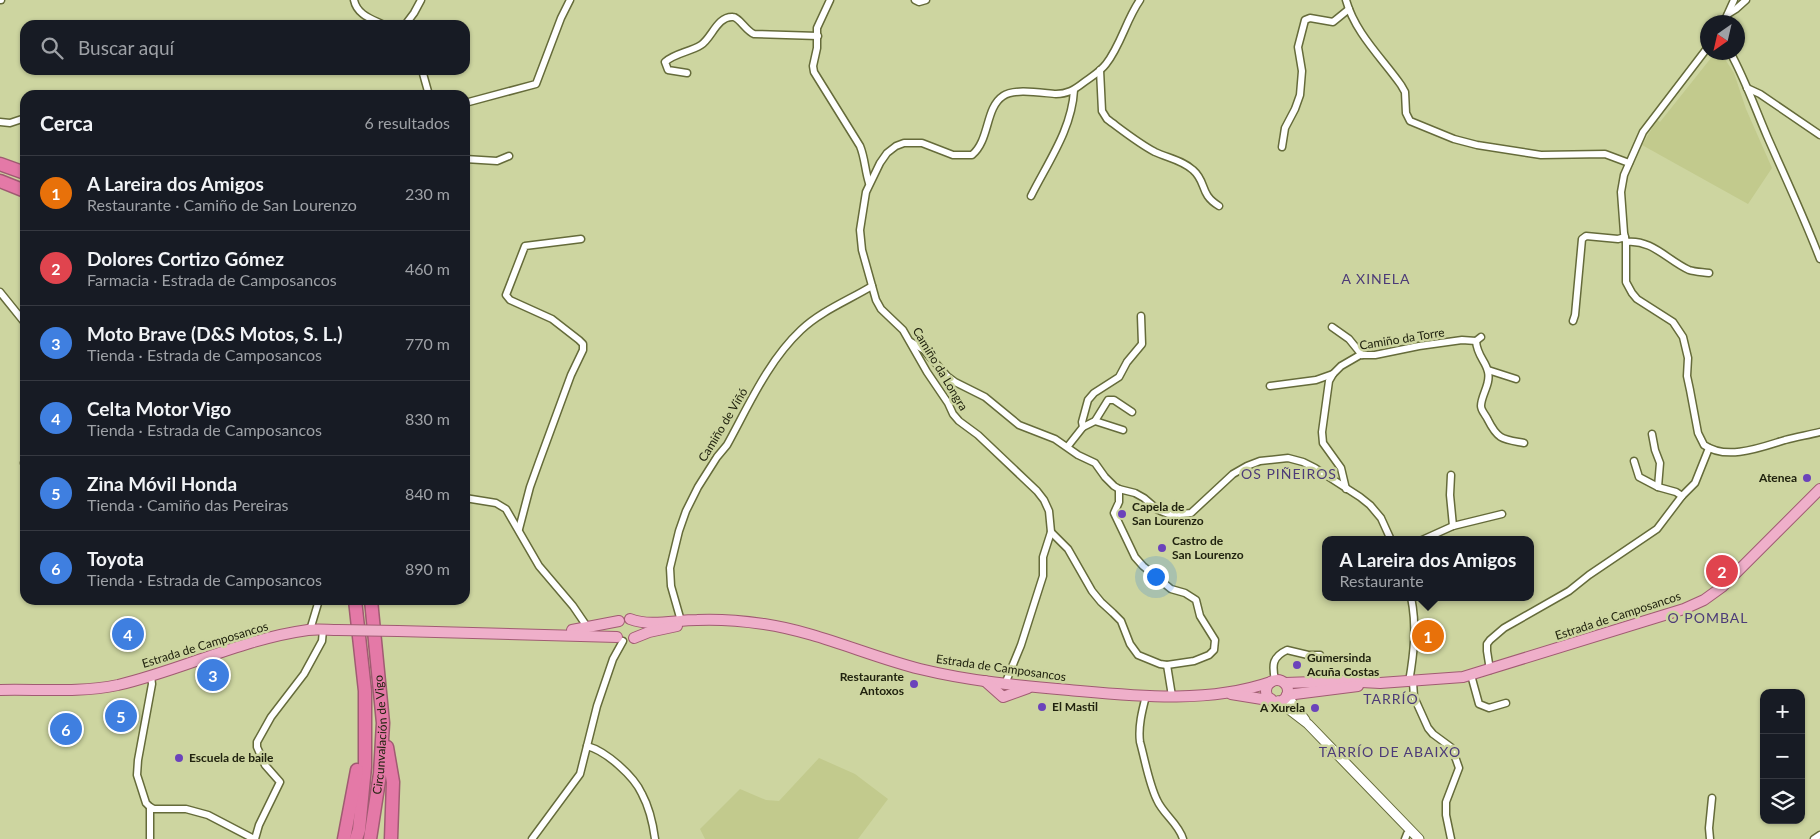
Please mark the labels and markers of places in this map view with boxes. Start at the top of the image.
place label: Atenea [1758,470,1797,485]
marker: Atenea [1801,472,1813,484]
place label: Capela de San Lourenzo [1132,499,1204,528]
marker: Capela de San Lourenzo [1116,508,1128,520]
place label: Castro de San Lourenzo [1172,533,1244,562]
marker: Castro de San Lourenzo [1156,542,1168,554]
pin: 2 [1706,552,1738,590]
pin: 4 [112,615,144,653]
pin: 1 [1412,617,1444,655]
place label: Gumersinda Acuña Costas [1306,650,1379,679]
pin: 3 [197,656,229,694]
marker: Gumersinda Acuña Costas [1291,659,1303,671]
place label: Restaurante Antoxos [840,669,905,698]
marker: Restaurante Antoxos [908,678,920,690]
pin: 5 [105,697,137,735]
place label: El Mastil [1052,699,1098,714]
place label: A Xurela [1259,700,1305,715]
marker: El Mastil [1036,701,1048,713]
marker: A Xurela [1309,702,1321,714]
pin: 6 [50,710,82,748]
place label: Escuela de baile [189,750,274,765]
marker: Escuela de baile [173,752,185,764]

